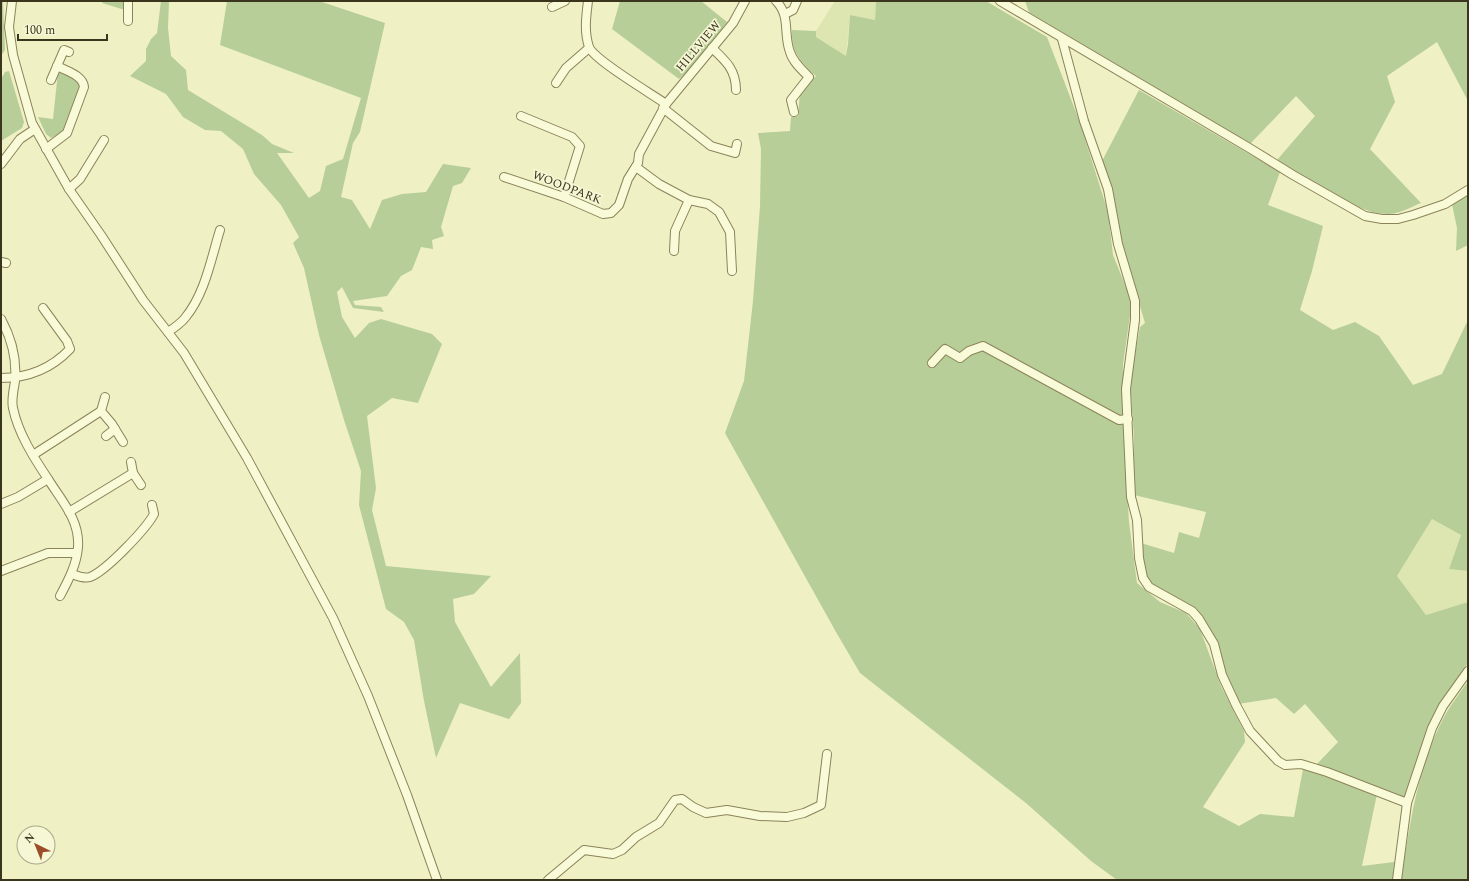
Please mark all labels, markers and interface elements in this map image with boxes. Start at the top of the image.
scale bar [18,16,107,42]
street label: HILLVIEW [671,16,726,76]
text: 100 m [24,21,55,40]
street label: WOODPARK [530,166,604,209]
north arrow [16,825,56,865]
text: N [20,829,39,847]

